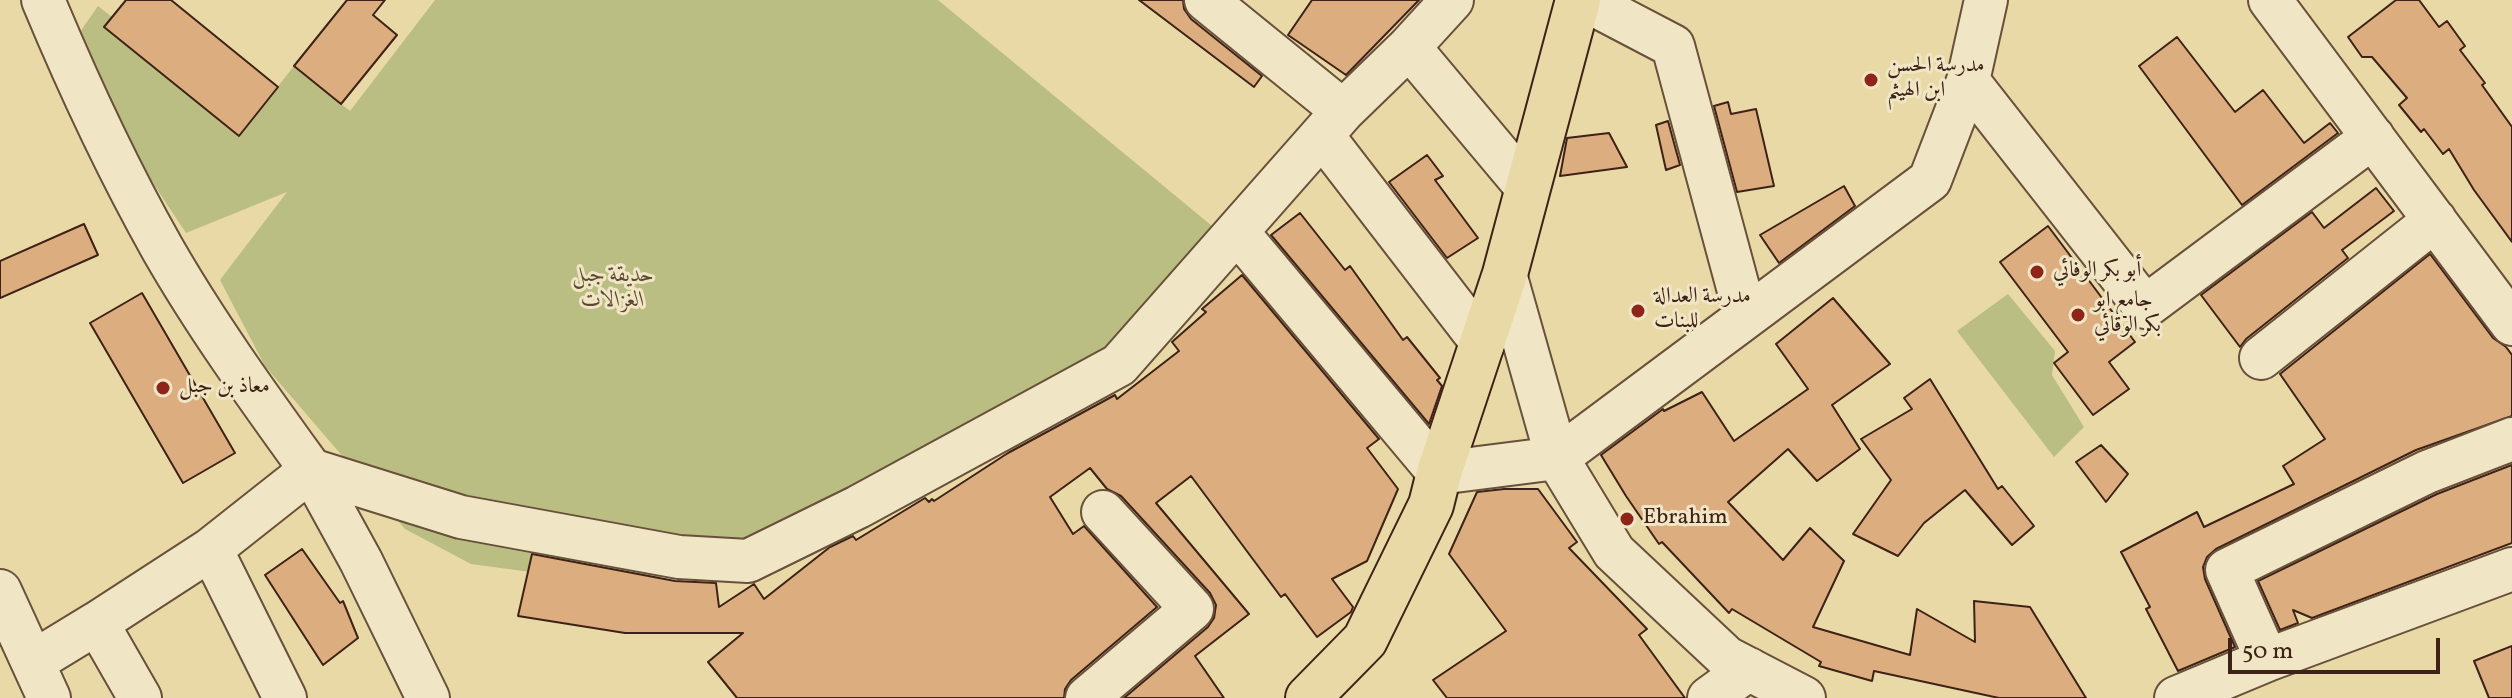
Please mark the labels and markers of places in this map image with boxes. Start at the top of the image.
place label: مدرسة الحسن ابن الهيثم [1887,54,1985,106]
marker: مدرسة الحسن ابن الهيثم [1862,71,1880,89]
place label: أبو بكر الوفائي [2053,259,2141,285]
marker: أبو بكر الوفائي [2028,263,2046,281]
place label: مدرسة العدالة للبنات [1654,285,1751,336]
place label: جامع ابو بكر الوقائي [2094,289,2161,340]
marker: مدرسة العدالة للبنات [1629,302,1647,320]
marker: جامع ابو بكر الوقائي [2069,306,2087,324]
place label: معاذ بن جبل [179,375,270,401]
marker: معاذ بن جبل [154,379,172,397]
place label: Ebrahim [1643,506,1728,532]
marker: Ebrahim [1618,510,1636,528]

